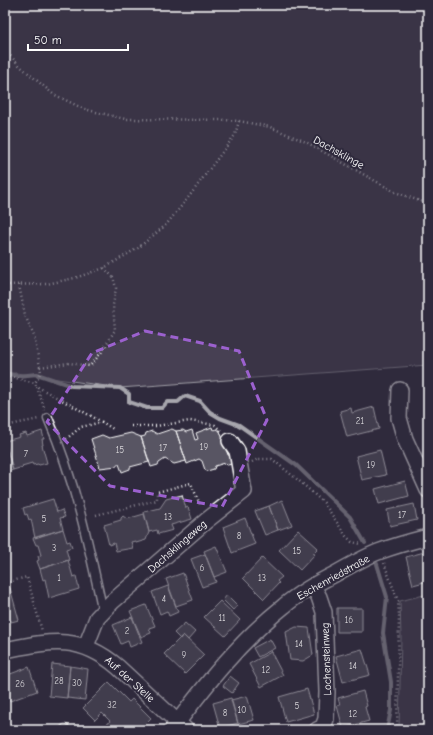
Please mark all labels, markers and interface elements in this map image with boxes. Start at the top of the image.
scale bar [28,26,128,52]
text: 50 m [34,33,62,47]
street label: Dachsklinge [311,133,367,172]
house number: 21 [356,416,365,426]
house number: 19 [200,442,208,452]
house number: 17 [159,443,168,453]
house number: 15 [116,445,124,455]
house number: 7 [24,449,29,459]
house number: 19 [367,460,375,470]
house number: 17 [398,510,407,520]
house number: 13 [164,512,172,522]
house number: 5 [42,514,47,524]
street label: Dachsklingeweg [145,517,209,575]
house number: 8 [237,531,242,541]
house number: 3 [52,543,56,553]
house number: 15 [293,546,301,556]
street label: Eschenriedstraße [295,552,372,603]
house number: 6 [200,563,205,573]
house number: 1 [57,573,61,583]
house number: 13 [258,573,266,583]
house number: 4 [162,594,166,604]
house number: 11 [218,613,226,623]
house number: 16 [345,615,353,625]
street label: Lochensteinweg [319,622,334,696]
house number: 2 [125,626,130,636]
house number: 14 [295,639,303,649]
house number: 9 [182,650,187,660]
street label: Auf der Stelle [102,654,158,706]
house number: 14 [349,661,357,671]
house number: 12 [262,665,270,675]
house number: 28 [54,676,64,686]
house number: 30 [72,678,82,688]
house number: 26 [15,679,25,689]
house number: 32 [107,700,117,710]
house number: 5 [295,701,300,711]
house number: 10 [237,705,247,715]
house number: 8 [223,708,228,718]
house number: 12 [349,709,357,719]

